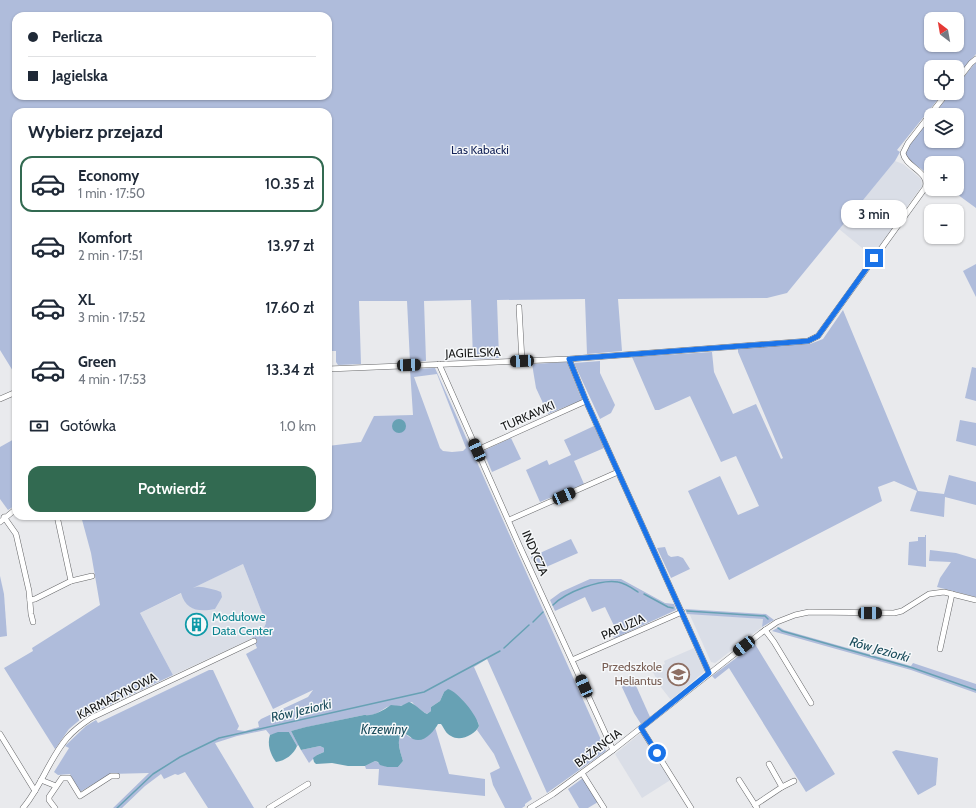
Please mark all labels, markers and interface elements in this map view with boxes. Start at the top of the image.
north arrow [924,12,964,52]
map controls [924,12,964,244]
text: Perlicza [52,28,102,46]
button: locate [924,60,964,100]
text: Jagielska [52,67,108,85]
button: layers [924,108,964,148]
text: Wybierz przejazd [28,121,163,143]
park label: Las Kabacki [451,142,509,157]
button: + [924,156,964,196]
icon: car [30,166,66,202]
text: Economy [78,167,139,185]
text: 10.35 zł [265,175,314,193]
text: 1 min · 17:50 [78,185,145,201]
callout: 3 min [841,200,907,228]
button: − [924,204,964,244]
text: 3 min [858,206,890,222]
icon: car [30,228,66,264]
text: Komfort [78,229,132,247]
text: 13.97 zł [267,237,314,255]
text: 2 min · 17:51 [78,247,143,263]
route end [865,249,883,267]
icon: car [30,290,66,326]
text: XL [78,291,95,309]
text: 17.60 zł [265,299,314,317]
text: 3 min · 17:52 [78,309,146,325]
street label: JAGIELSKA [444,344,501,361]
icon: car [30,352,66,388]
text: Green [78,353,116,371]
car [510,354,534,368]
car [397,359,421,371]
text: 13.34 zł [266,361,314,379]
text: 4 min · 17:53 [78,371,146,387]
street label: TURKAWKI [499,397,557,434]
icon: cash [28,415,50,437]
text: Gotówka [60,417,116,435]
text: 1.0 km [280,418,316,434]
car [467,437,487,463]
button: Potwierdź [28,466,316,512]
car [551,486,577,506]
street label: INDYCZA [519,528,552,578]
car [858,607,882,619]
place label: Modułowe Data Center [212,609,273,638]
street label: PAPUZIA [599,610,648,643]
building icon: Modułowe Data Center [184,611,210,637]
water label: Rów Jeziorki [848,633,912,665]
car [731,634,757,658]
place label: Przedszkole Heliantus [602,659,662,688]
school or university icon: Przedszkole Heliantus [665,661,691,687]
street label: KARMAZYNOWA [74,669,160,722]
car [574,673,594,699]
water label: Rów Jeziorki [269,695,333,725]
water label: Krzewiny [361,721,408,737]
street label: BAŻANCIA [571,725,625,770]
route start [648,744,666,762]

